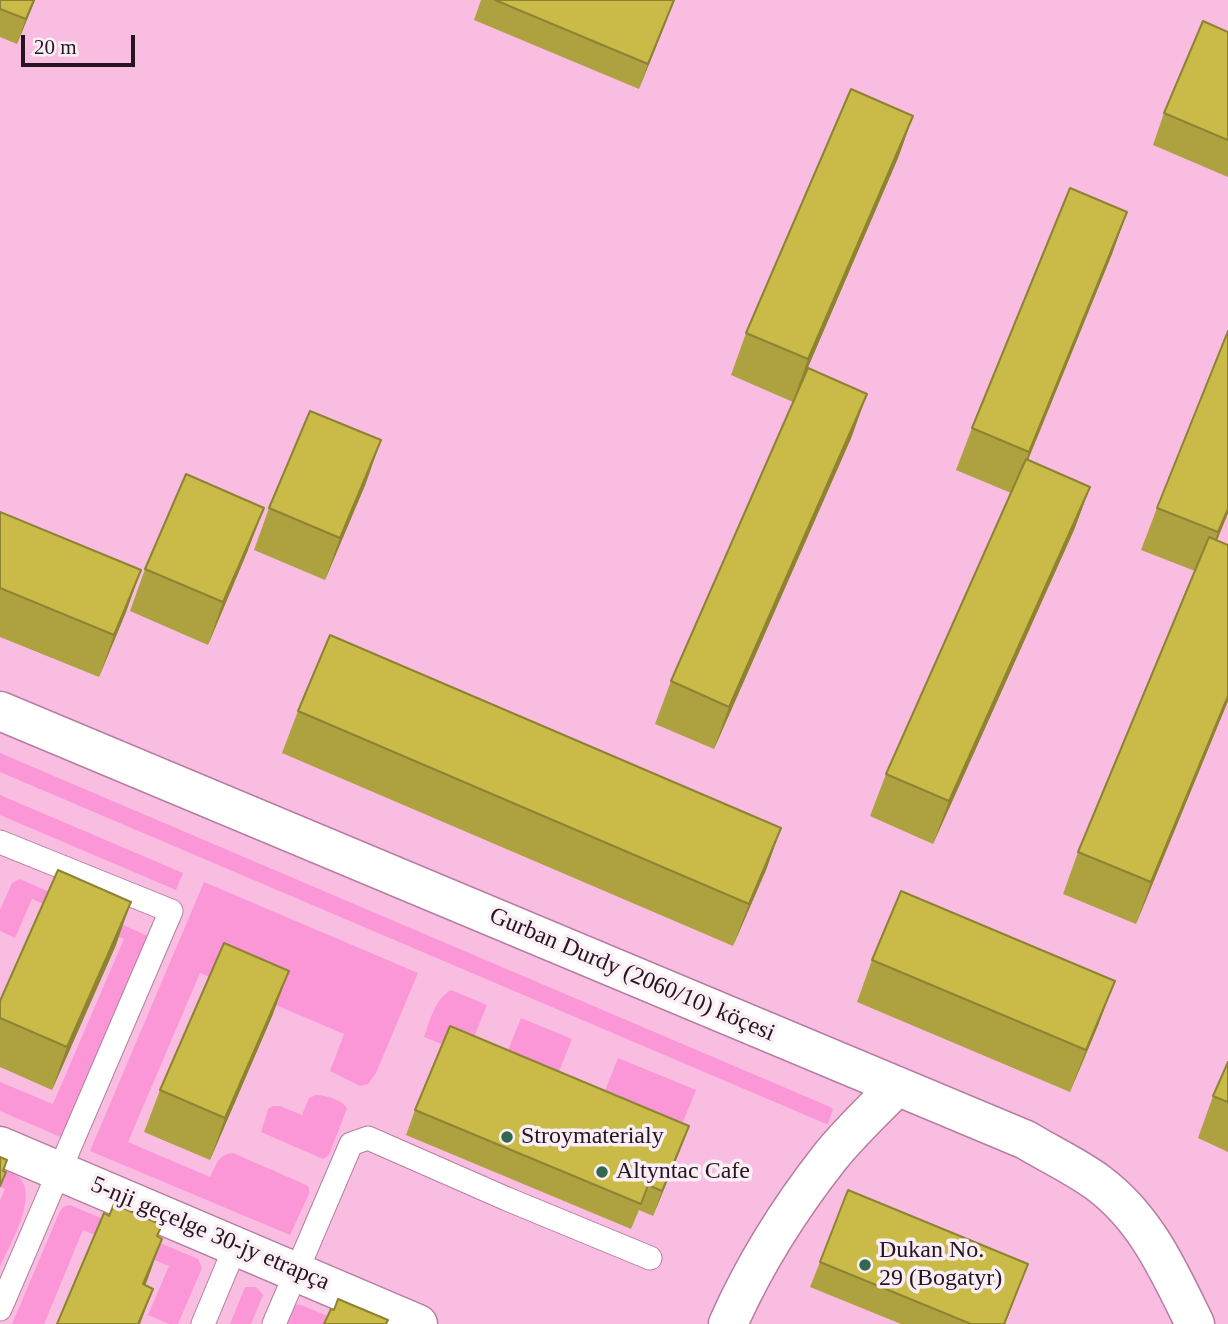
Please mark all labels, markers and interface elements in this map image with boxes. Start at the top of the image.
scale bar [24,21,138,65]
text: 20 m [34,35,77,59]
street label: Gurban Durdy (2060/10) köçesi [485,902,779,1048]
place label: Stroymaterialy [521,1123,664,1151]
marker: Stroymaterialy [499,1129,515,1145]
place label: Altyntac Cafe [616,1158,750,1186]
marker: Altyntac Cafe [594,1164,610,1180]
street label: 5-nji geçelge 30-jy etrapça [86,1171,334,1297]
place label: Dukan No. 29 (Bogatyr) [879,1237,1002,1293]
marker: Dukan No. 29 (Bogatyr) [857,1257,873,1273]

